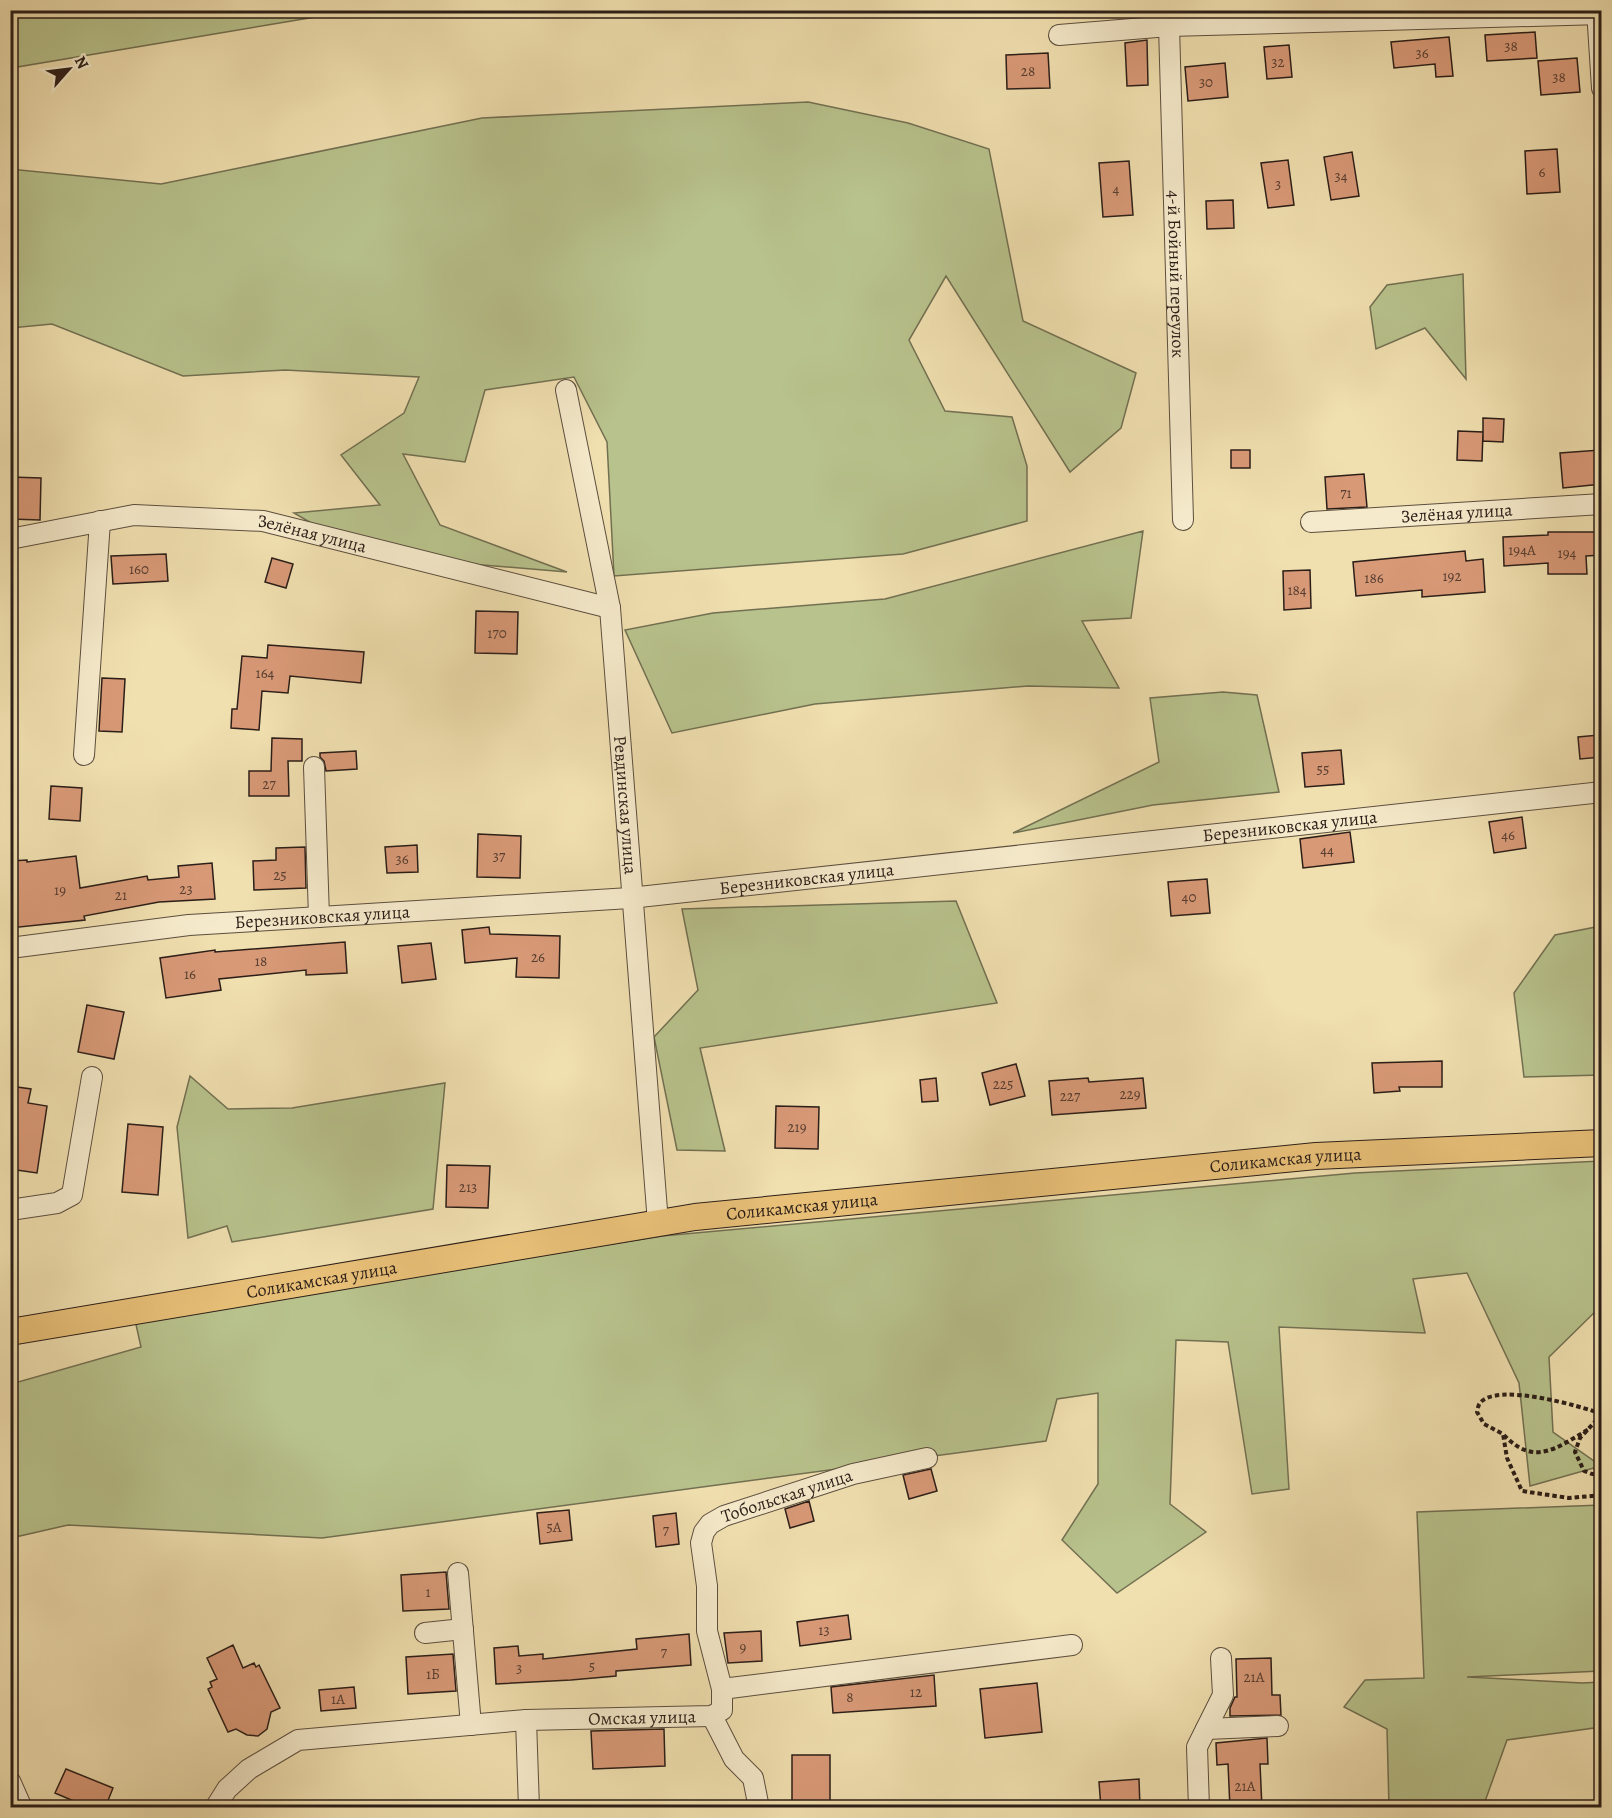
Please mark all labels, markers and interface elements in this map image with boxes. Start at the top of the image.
house number: 38 [1504,36,1518,56]
north arrow [39,39,99,99]
house number: 36 [1415,43,1429,63]
text: N [69,52,94,73]
house number: 32 [1271,52,1285,72]
house number: 28 [1021,61,1035,81]
house number: 38 [1552,67,1566,87]
house number: 30 [1199,72,1213,92]
house number: 6 [1539,162,1546,182]
house number: 34 [1334,166,1348,186]
house number: 3 [1275,174,1281,194]
house number: 4 [1113,179,1120,199]
street label: 4-й Бойный переулок [1162,190,1190,358]
house number: 71 [1340,483,1352,503]
street label: Зелёная улица [1400,498,1514,528]
street label: Зелёная улица [257,509,370,559]
house number: 194А [1508,540,1536,560]
house number: 194 [1558,543,1577,563]
house number: 160 [129,559,149,579]
house number: 192 [1442,566,1462,586]
house number: 186 [1364,568,1384,588]
house number: 184 [1287,580,1307,600]
house number: 170 [487,623,507,643]
house number: 164 [256,663,275,683]
street label: Ревдинская улица [608,735,643,876]
house number: 55 [1317,759,1329,779]
house number: 27 [262,774,276,794]
street label: Березниковская улица [1201,805,1379,847]
house number: 46 [1501,825,1515,845]
house number: 44 [1320,840,1334,860]
house number: 37 [493,846,506,866]
house number: 36 [395,849,409,869]
street label: Березниковская улица [718,857,896,900]
house number: 25 [273,865,287,885]
house number: 23 [179,879,193,899]
house number: 19 [54,880,66,900]
house number: 21 [115,885,127,905]
house number: 40 [1182,887,1196,907]
street label: Березниковская улица [234,899,411,934]
house number: 26 [531,947,545,967]
house number: 18 [255,951,267,971]
house number: 16 [184,964,196,984]
house number: 225 [993,1074,1013,1094]
house number: 229 [1119,1084,1141,1104]
house number: 227 [1060,1086,1081,1106]
house number: 219 [787,1117,807,1137]
street label: Соликамская улица [1209,1142,1363,1178]
house number: 213 [459,1177,477,1197]
street label: Соликамская улица [725,1187,880,1226]
street label: Соликамская улица [245,1255,399,1304]
street label: Тобольская улица [718,1463,856,1528]
house number: 5А [546,1517,562,1537]
house number: 7 [663,1520,670,1540]
house number: 1 [425,1582,431,1602]
house number: 13 [818,1620,830,1640]
house number: 9 [740,1637,747,1657]
house number: 7 [661,1642,668,1662]
house number: 5 [589,1656,595,1676]
house number: 3 [516,1658,522,1678]
house number: 1Б [426,1664,440,1684]
house number: 21А [1243,1667,1265,1687]
house number: 12 [910,1682,922,1702]
house number: 8 [846,1687,854,1707]
house number: 1А [331,1689,345,1709]
street label: Омская улица [588,1704,697,1731]
house number: 21А [1234,1776,1256,1796]

